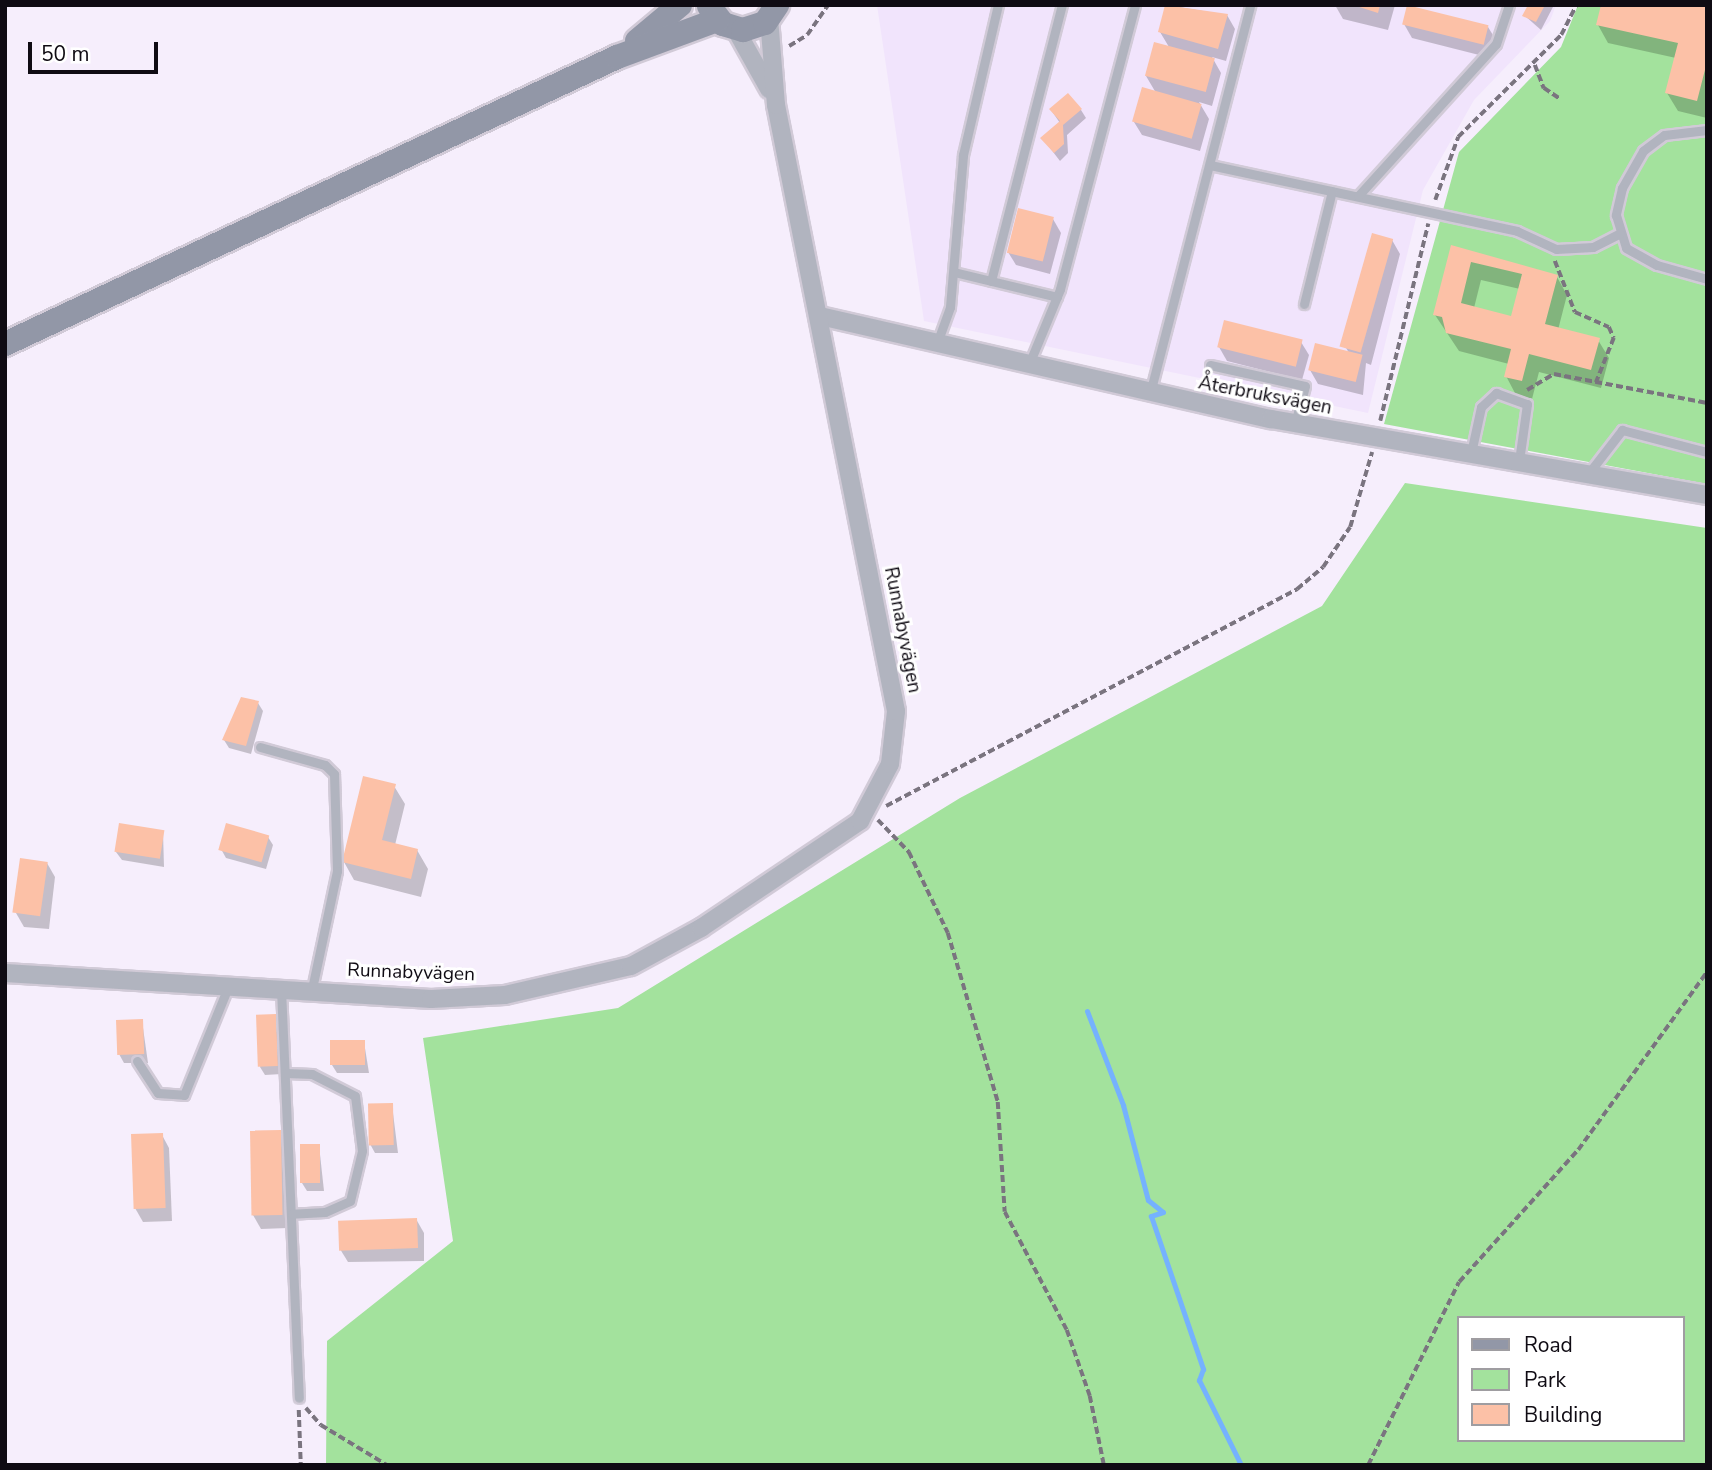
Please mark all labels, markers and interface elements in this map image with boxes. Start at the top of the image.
scale bar [32,28,161,72]
text: 50 m [41,40,90,68]
street label: Återbruksvägen [1196,372,1334,420]
street label: Runnabyvägen [879,565,925,695]
street label: Runnabyvägen [347,959,475,987]
legend [1456,1316,1684,1442]
text: Road [1524,1331,1573,1359]
text: Park [1524,1366,1566,1394]
text: Building [1524,1401,1602,1429]

